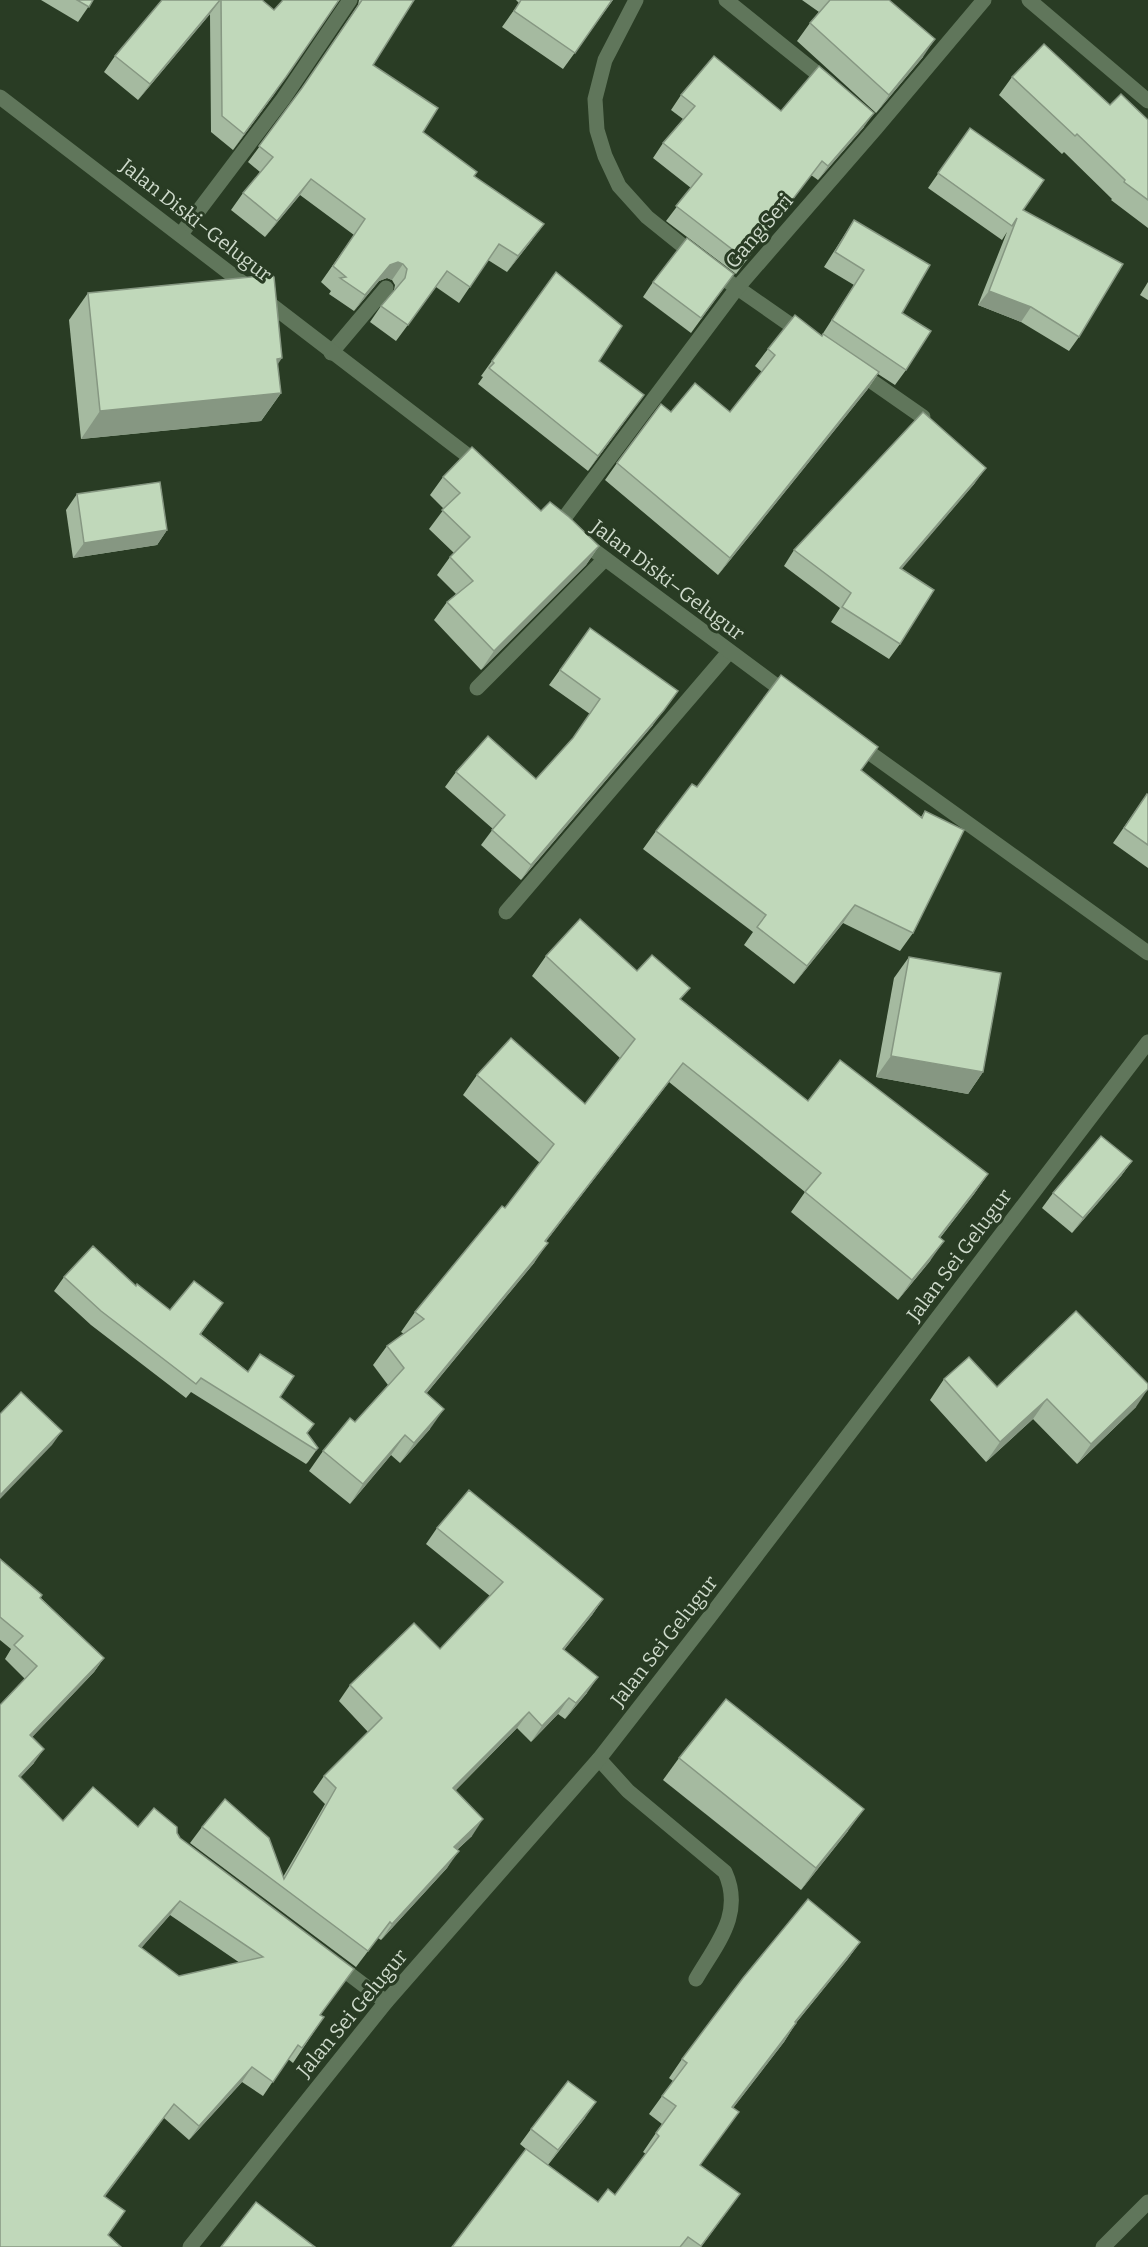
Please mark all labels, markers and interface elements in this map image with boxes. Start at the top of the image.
street label: Jalan Diski–Gelugur [115,153,276,287]
street label: Gang Seri [720,189,798,273]
street label: Jalan Diski–Gelugur [586,514,749,645]
street label: Jalan Sei Gelugur [901,1184,1017,1327]
street label: Jalan Sei Gelugur [605,1571,723,1712]
street label: Jalan Sei Gelugur [291,1944,412,2082]

